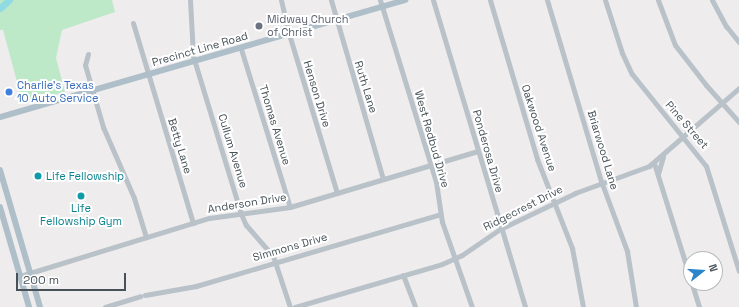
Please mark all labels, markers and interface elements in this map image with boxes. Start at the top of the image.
place label: Midway Church of Christ [267,13,348,39]
marker: Midway Church of Christ [254,21,264,31]
street label: Precinct Line Road [151,29,249,69]
street label: Henson Drive [301,59,333,129]
street label: Ruth Lane [352,59,380,115]
place label: Charlie's Texas 10 Auto Service [17,79,99,105]
street label: Thomas Avenue [257,83,293,167]
street label: Oakwood Avenue [519,83,559,173]
marker: Charlie's Texas 10 Auto Service [4,87,14,97]
street label: West Redbud Drive [412,89,452,189]
street label: Pine Street [663,98,711,152]
street label: Ponderosa Drive [470,108,506,194]
street label: Briarwood Lane [585,109,621,191]
street label: Cullum Avenue [215,112,251,190]
street label: Betty Lane [165,117,195,175]
place label: Life Fellowship [46,169,124,183]
marker: Life Fellowship [33,171,43,181]
street label: Ridgecrest Drive [481,182,565,234]
street label: Anderson Drive [207,190,287,216]
marker: Life Fellowship Gym [76,191,86,201]
place label: Life Fellowship Gym [40,202,122,228]
street label: Simmons Drive [251,230,329,264]
north arrow [683,251,723,291]
text: N [706,262,721,273]
scale bar [18,265,128,291]
text: 200 m [23,272,59,288]

